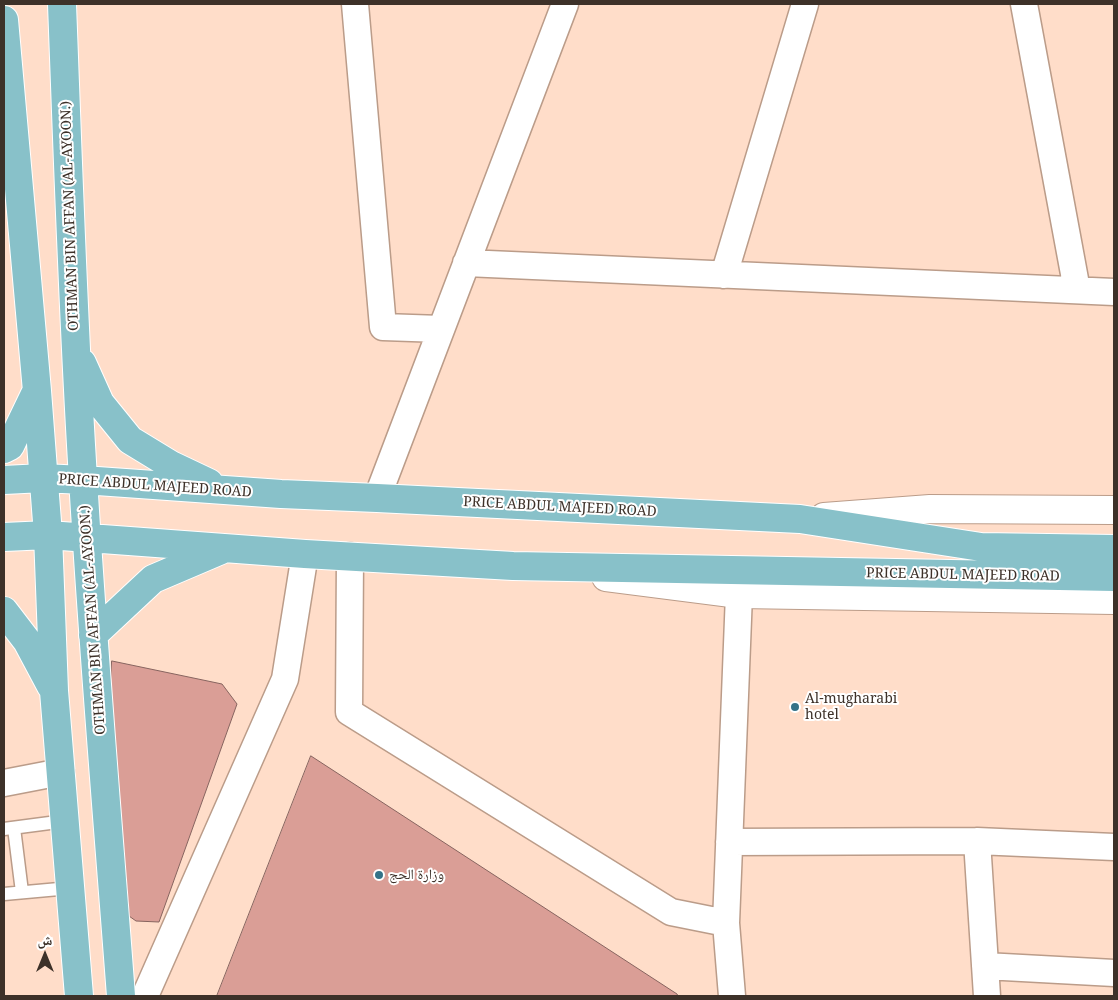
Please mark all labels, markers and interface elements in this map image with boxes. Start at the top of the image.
street label: OTHMAN BIN AFFAN (AL-AYOON.) [58,101,82,331]
street label: PRICE ABDUL MAJEED ROAD [58,471,252,501]
street label: PRICE ABDUL MAJEED ROAD [463,494,657,520]
street label: OTHMAN BIN AFFAN (AL-AYOON.) [77,505,109,735]
street label: PRICE ABDUL MAJEED ROAD [866,565,1060,585]
place label: Al-mugharabi hotel [805,691,897,724]
marker: Al-mugharabi hotel [789,701,801,713]
place label: وزارة الحج [389,867,444,883]
marker: وزارة الحج [373,869,385,881]
north arrow [20,930,70,980]
text: ش [38,930,52,949]

